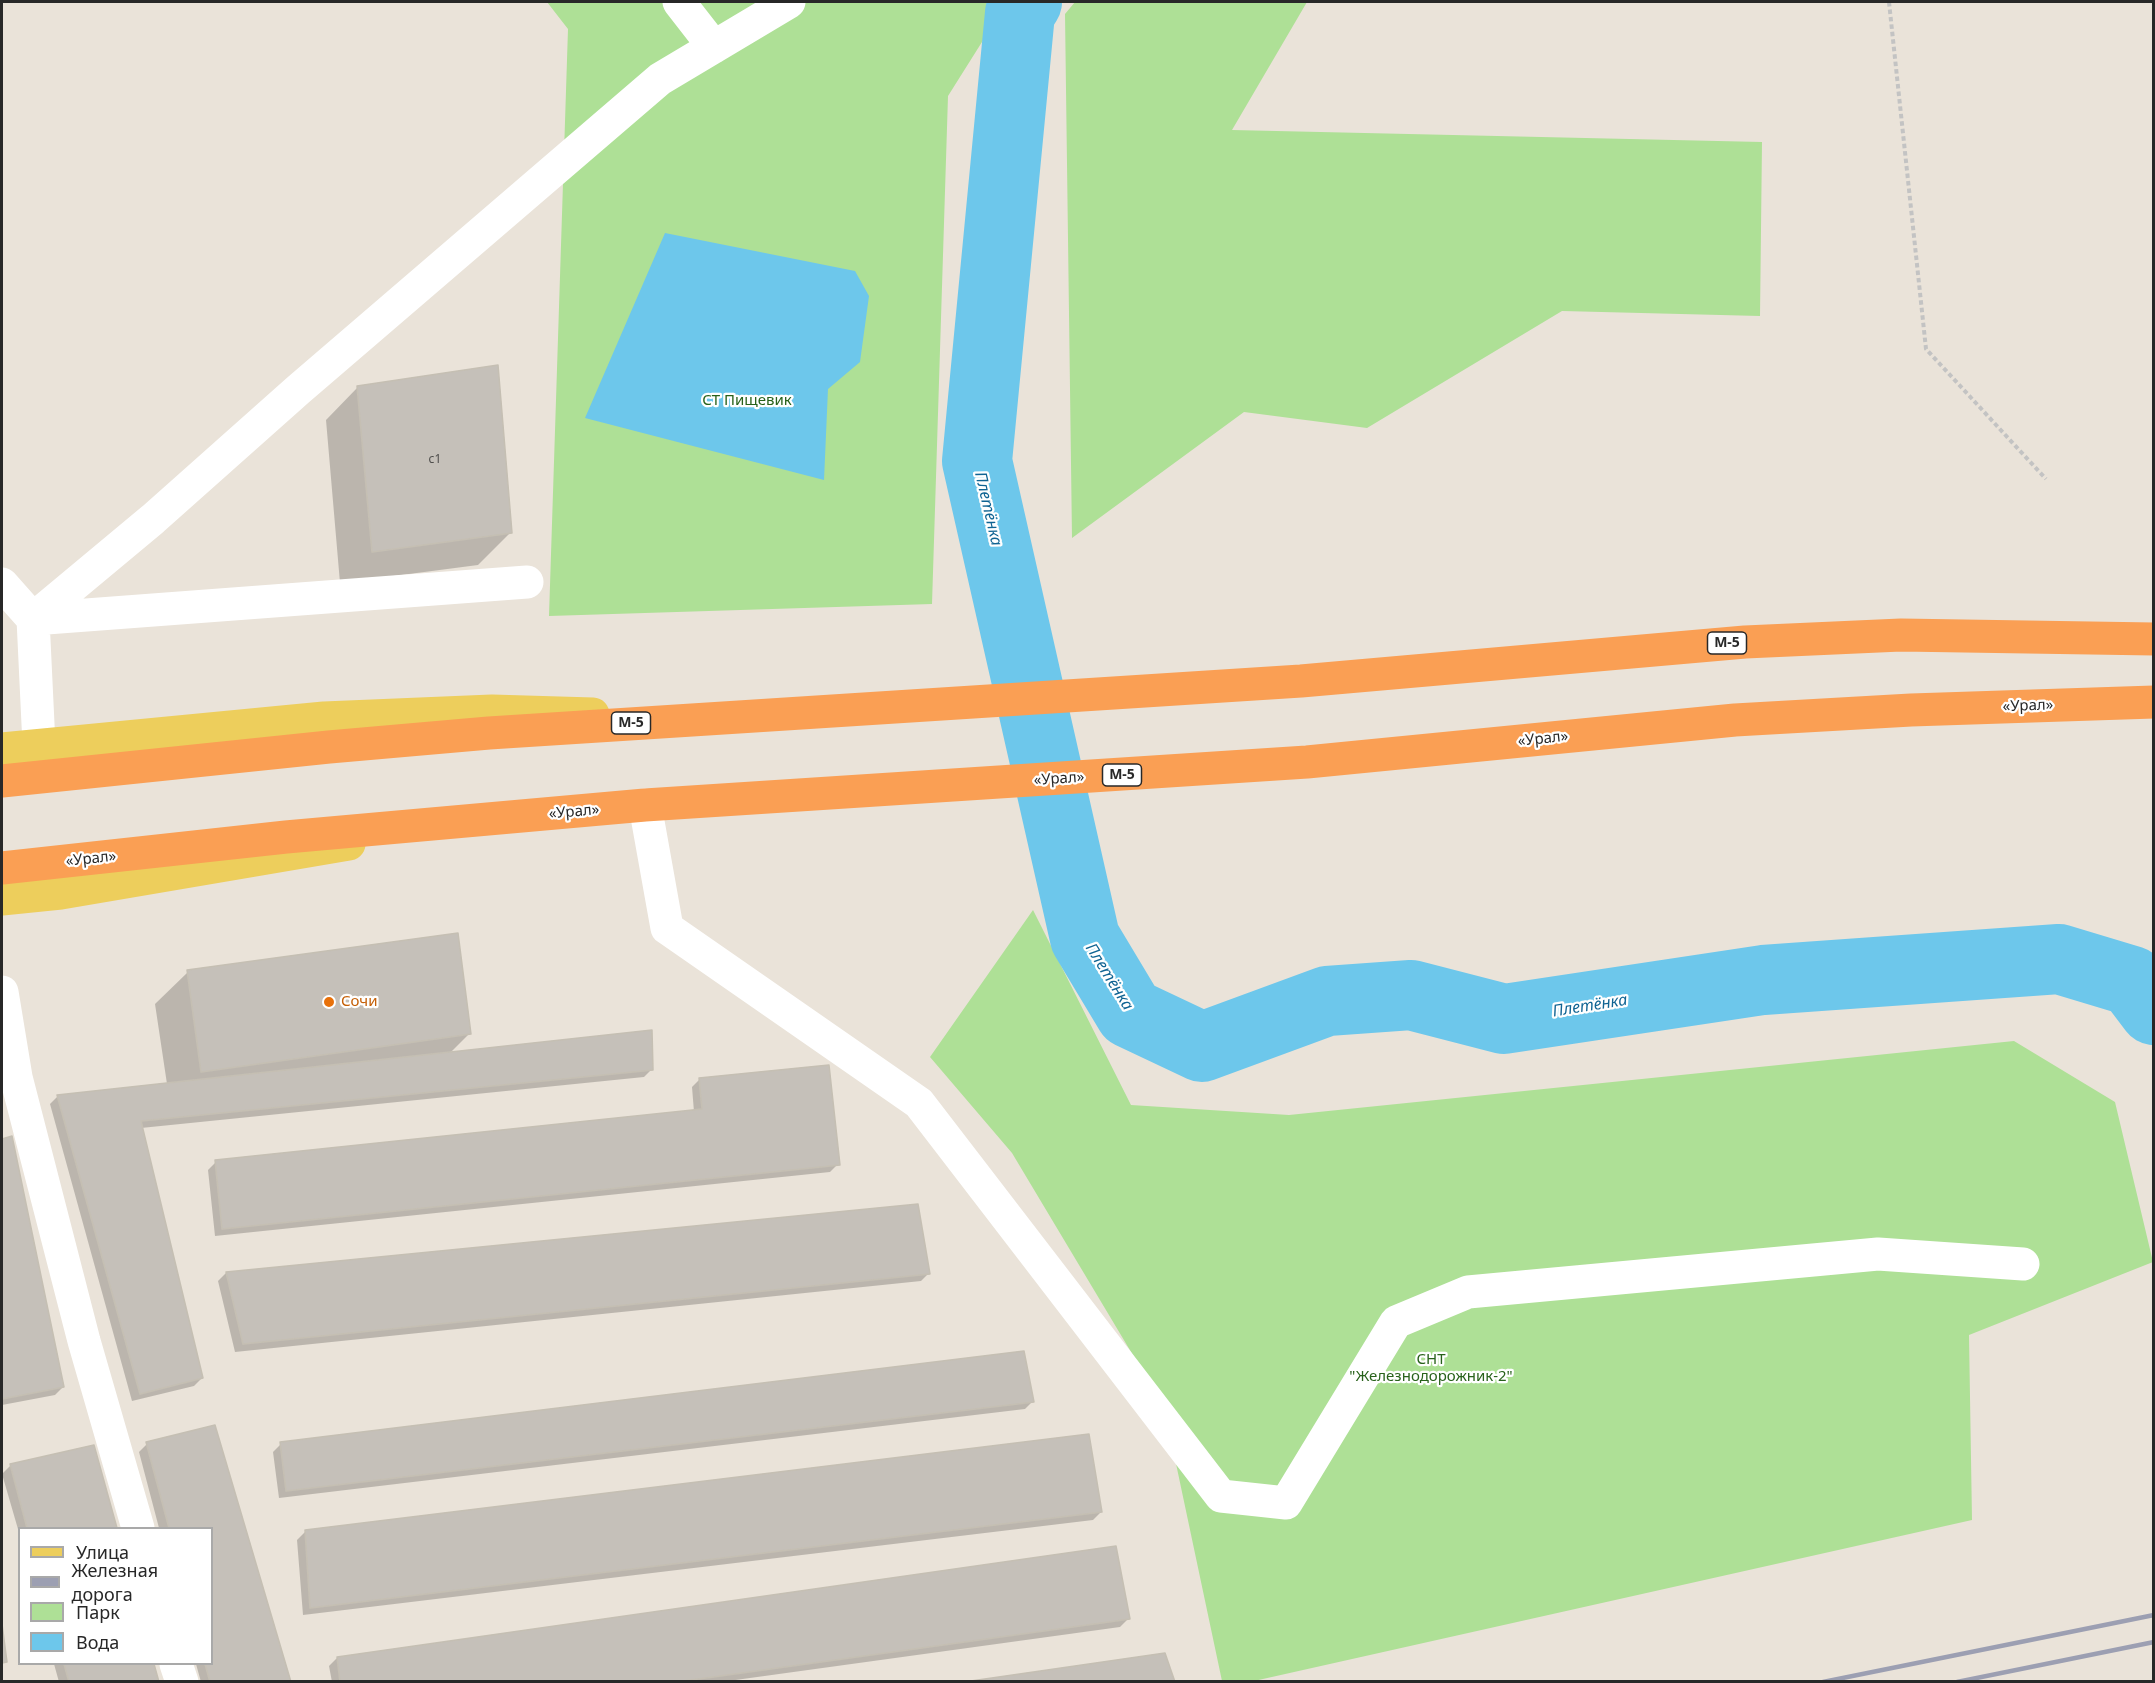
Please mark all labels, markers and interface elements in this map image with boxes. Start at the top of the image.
park label: СТ Пищевик [702,392,792,410]
house number: с1 [429,453,441,467]
water label: Плетёнка [970,470,1006,548]
road number: М-5 [1708,632,1746,654]
street label: «Урал» [2002,696,2054,716]
road number: М-5 [612,712,650,734]
street label: «Урал» [1517,727,1569,751]
road number: М-5 [1102,764,1142,786]
street label: «Урал» [1033,768,1085,790]
street label: «Урал» [548,801,600,823]
street label: «Урал» [65,847,117,871]
water label: Плетёнка [1081,940,1137,1014]
water label: Плетёнка [1551,991,1629,1021]
place label: Сочи [341,993,378,1011]
marker: Сочи [322,995,336,1009]
park label: СНТ "Железнодорожник-2" [1349,1351,1513,1386]
legend [18,1527,213,1665]
text: Улица [76,1540,129,1564]
text: Железная дорога [72,1558,158,1606]
text: Парк [76,1600,120,1624]
text: Вода [76,1630,119,1654]

